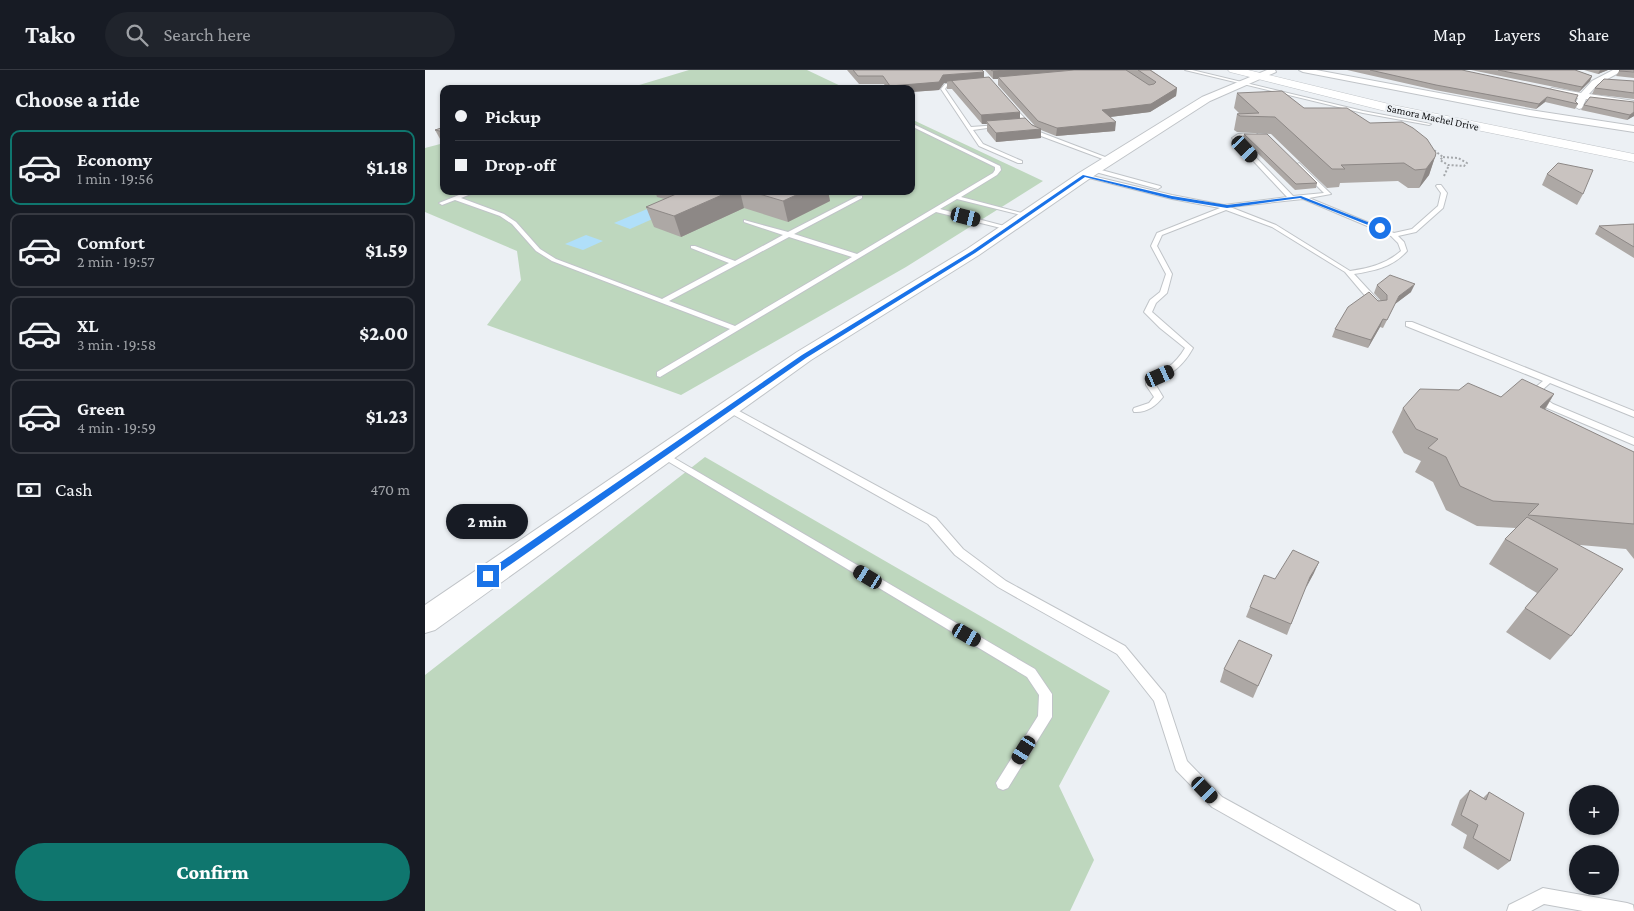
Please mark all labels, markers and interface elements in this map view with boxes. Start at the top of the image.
search box [105,12,455,57]
text: Tako [25,21,75,48]
icon: search [123,21,151,49]
text: Search here [163,24,251,45]
text: Map [1433,25,1466,45]
text: Layers [1494,25,1541,45]
text: Share [1569,25,1609,45]
text: Choose a ride [15,87,140,112]
street label: Samora Machel Drive [1386,101,1480,133]
text: Pickup [485,106,541,127]
car [1229,133,1260,165]
icon: car [17,145,62,190]
text: Economy [77,149,152,170]
text: Drop-off [485,154,556,175]
text: $1.18 [366,157,408,178]
text: 1 min · 19:56 [77,170,154,187]
car [949,206,982,228]
route start [1369,217,1391,239]
icon: car [17,228,62,273]
text: Comfort [77,232,145,253]
text: $1.59 [365,240,408,261]
text: 2 min · 19:57 [77,253,155,270]
icon: car [17,311,62,356]
text: XL [77,315,99,336]
text: $2.00 [359,323,408,344]
text: 3 min · 19:58 [77,336,156,353]
car [1143,363,1176,389]
icon: car [17,394,62,439]
text: Green [77,398,125,419]
text: $1.23 [366,406,408,427]
text: 4 min · 19:59 [77,419,156,436]
icon: cash [15,476,43,504]
text: Cash [55,479,93,500]
text: 470 m [370,481,410,498]
callout: 2 min [447,504,529,538]
text: 2 min [467,513,507,530]
car [851,563,884,591]
route end [477,565,499,587]
car [950,621,983,649]
car [1009,733,1038,767]
car [1189,774,1220,806]
map controls [1569,785,1619,895]
button: + [1569,785,1619,835]
button: Confirm [15,843,410,901]
button: − [1569,845,1619,895]

